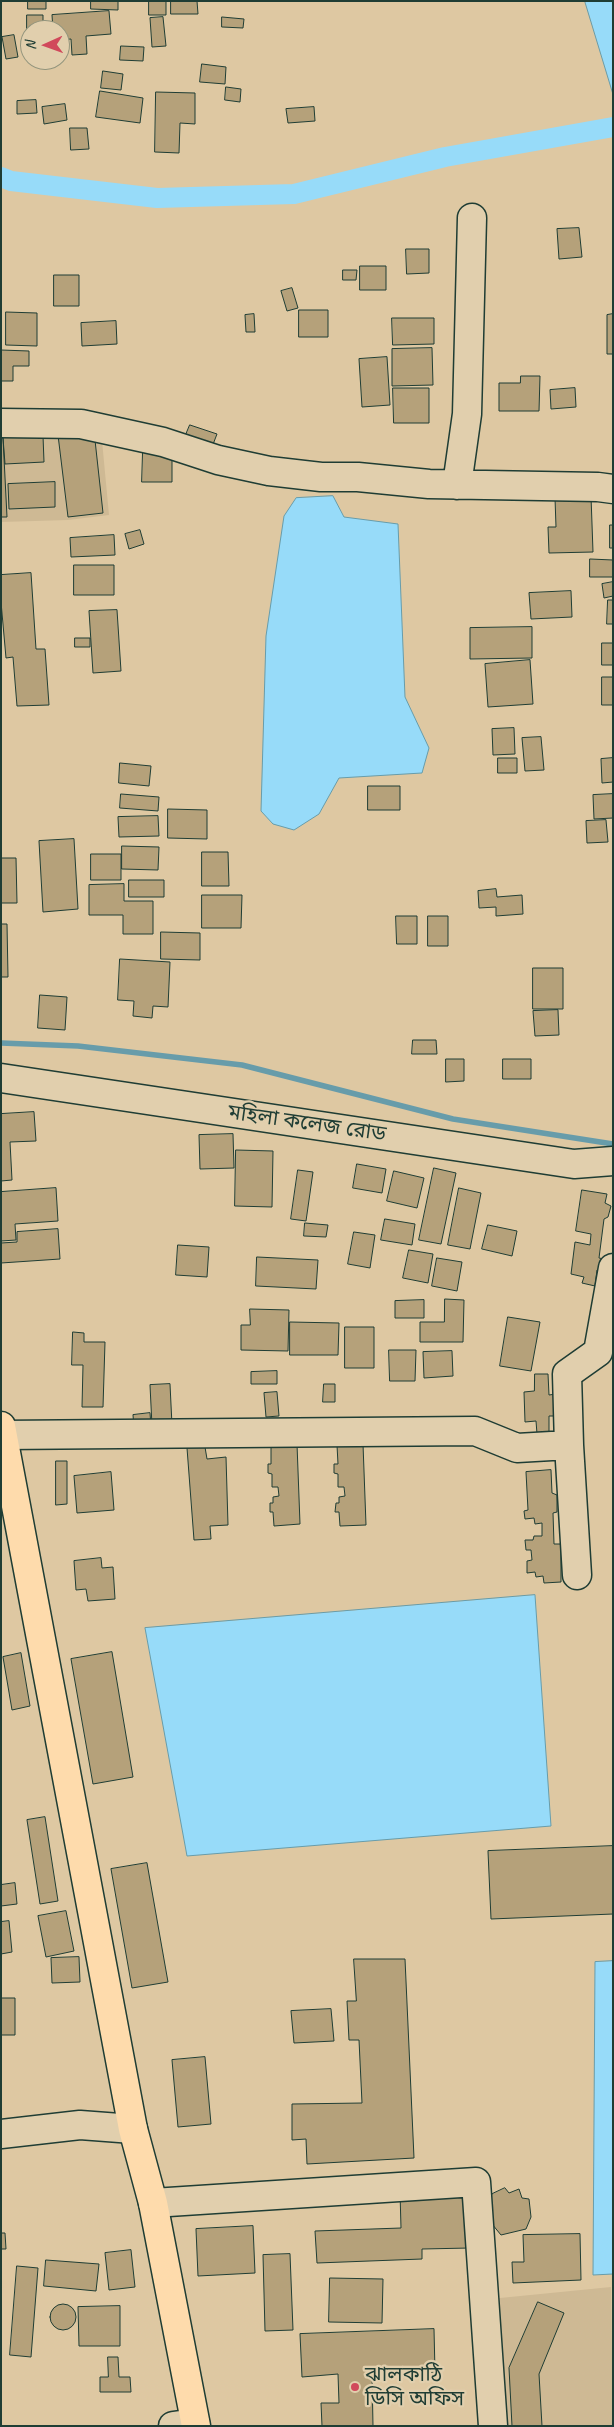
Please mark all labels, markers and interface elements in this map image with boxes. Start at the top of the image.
north arrow [20,20,70,70]
text: N [22,41,39,50]
street label: মহিলা কলেজ রোড [226,1100,388,1148]
place label: ঝালকাঠি ডিসি অফিস [365,2362,464,2412]
marker: ঝালকাঠি ডিসি অফিস [349,2381,361,2393]

